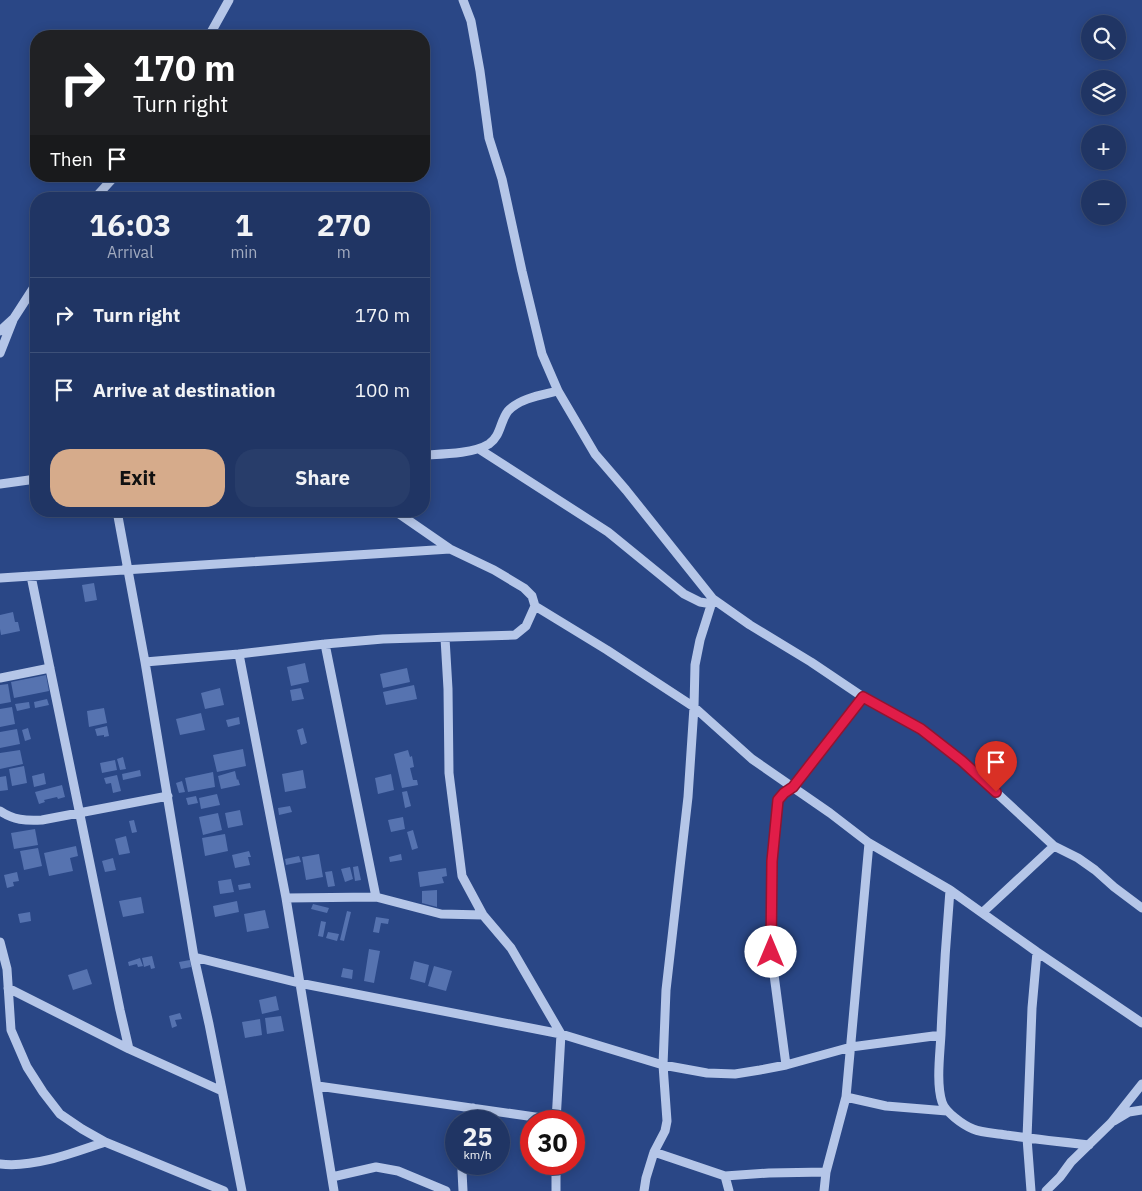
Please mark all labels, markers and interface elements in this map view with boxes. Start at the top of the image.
map controls [1081,15,1126,225]
button: search [1081,15,1126,60]
text: 170 m [133,45,236,91]
icon: right [50,50,115,115]
button: layers [1081,70,1126,115]
text: Turn right [133,89,228,118]
button: + [1081,125,1126,170]
icon: arrive [103,145,131,173]
text: Then [50,147,93,171]
button: − [1081,180,1126,225]
text: 16:03 [89,205,171,244]
text: 1 [235,205,253,244]
text: 270 [317,205,371,244]
text: Arrival [107,242,154,262]
text: min [230,242,257,262]
text: m [337,242,351,262]
icon: right [50,301,78,329]
text: Turn right [93,303,180,327]
text: 170 m [355,303,410,327]
icon: arrive [50,376,78,404]
text: Arrive at destination [93,378,276,402]
text: 100 m [355,378,410,402]
button: Exit [50,449,225,507]
button: Share [235,449,410,507]
pin [975,741,1017,792]
icon: arrive [982,748,1010,776]
position arrow [744,925,796,977]
speed limit sign: 30 [520,1110,585,1175]
text: 25 [462,1120,493,1153]
text: km/h [463,1147,492,1162]

